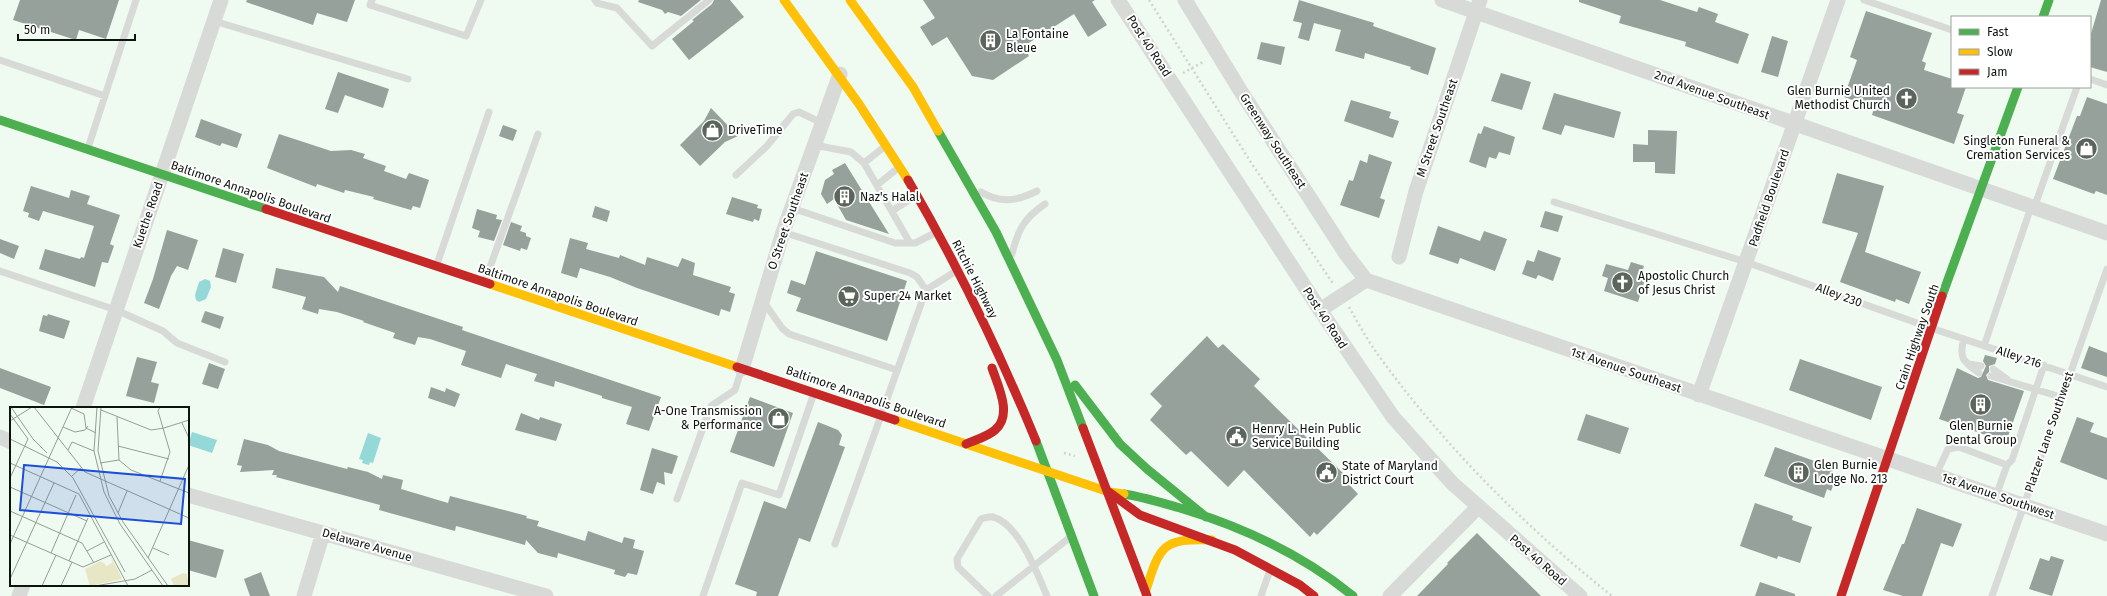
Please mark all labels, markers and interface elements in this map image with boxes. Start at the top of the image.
street label: Post 40 Road [1124,13,1174,79]
scale bar [18,16,135,42]
legend [1951,16,2091,88]
text: 50 m [24,23,50,37]
text: Fast [1987,25,2009,39]
place label: La Fontaine Bleue [1006,27,1069,55]
building icon: La Fontaine Bleue [978,28,1004,54]
text: Slow [1987,45,2013,59]
text: Jam [1987,65,2007,79]
street label: 2nd Avenue Southeast [1653,68,1772,122]
street label: M Street Southeast [1414,76,1461,179]
place label: Glen Burnie United Methodist Church [1787,84,1890,112]
church icon: Glen Burnie United Methodist Church [1893,85,1919,111]
street label: Greenway Southeast [1237,91,1309,192]
shop icon: DriveTime [700,117,726,143]
place label: DriveTime [728,123,783,137]
place label: Singleton Funeral & Cremation Services [1963,134,2070,162]
shop icon: Singleton Funeral & Cremation Services [2073,135,2099,161]
street label: Padfield Boulevard [1746,147,1792,249]
street label: Baltimore Annapolis Boulevard [169,158,333,226]
street label: O Street Southeast [765,170,811,271]
street label: Kuethe Road [130,180,166,250]
building icon: Naz's Halal [831,184,857,210]
place label: Naz's Halal [860,190,920,204]
street label: Ritchie Highway [949,237,1001,321]
street label: Baltimore Annapolis Boulevard [476,261,640,329]
place label: Apostolic Church of Jesus Christ [1638,269,1729,297]
church icon: Apostolic Church of Jesus Christ [1609,270,1635,296]
street label: Alley 230 [1814,280,1864,310]
street label: Crain Highway South [1892,282,1942,392]
supermarket icon: Super 24 Market [835,283,861,309]
street label: Post 40 Road [1300,285,1350,351]
place label: Super 24 Market [864,289,952,303]
street label: Alley 216 [1995,343,2043,371]
street label: 1st Avenue Southeast [1569,345,1684,396]
street label: Baltimore Annapolis Boulevard [784,363,948,431]
street label: Platzer Lane Southwest [2022,369,2076,494]
building icon: Glen Burnie Dental Group [1968,392,1994,418]
place label: A-One Transmission & Performance [654,404,762,432]
shop icon: A-One Transmission & Performance [765,405,791,431]
inset map [10,407,189,586]
place label: Glen Burnie Dental Group [1945,419,2017,447]
place label: Henry L. Hein Public Service Building [1252,422,1361,450]
public building icon: Henry L. Hein Public Service Building [1223,423,1249,449]
place label: Glen Burnie Lodge No. 213 [1814,458,1888,486]
place label: State of Maryland District Court [1342,459,1438,487]
building icon: Glen Burnie Lodge No. 213 [1786,459,1812,485]
public building icon: State of Maryland District Court [1313,460,1339,486]
street label: 1st Avenue Southwest [1940,470,2057,522]
street label: Delaware Avenue [320,525,414,565]
street label: Post 40 Road [1507,532,1569,588]

